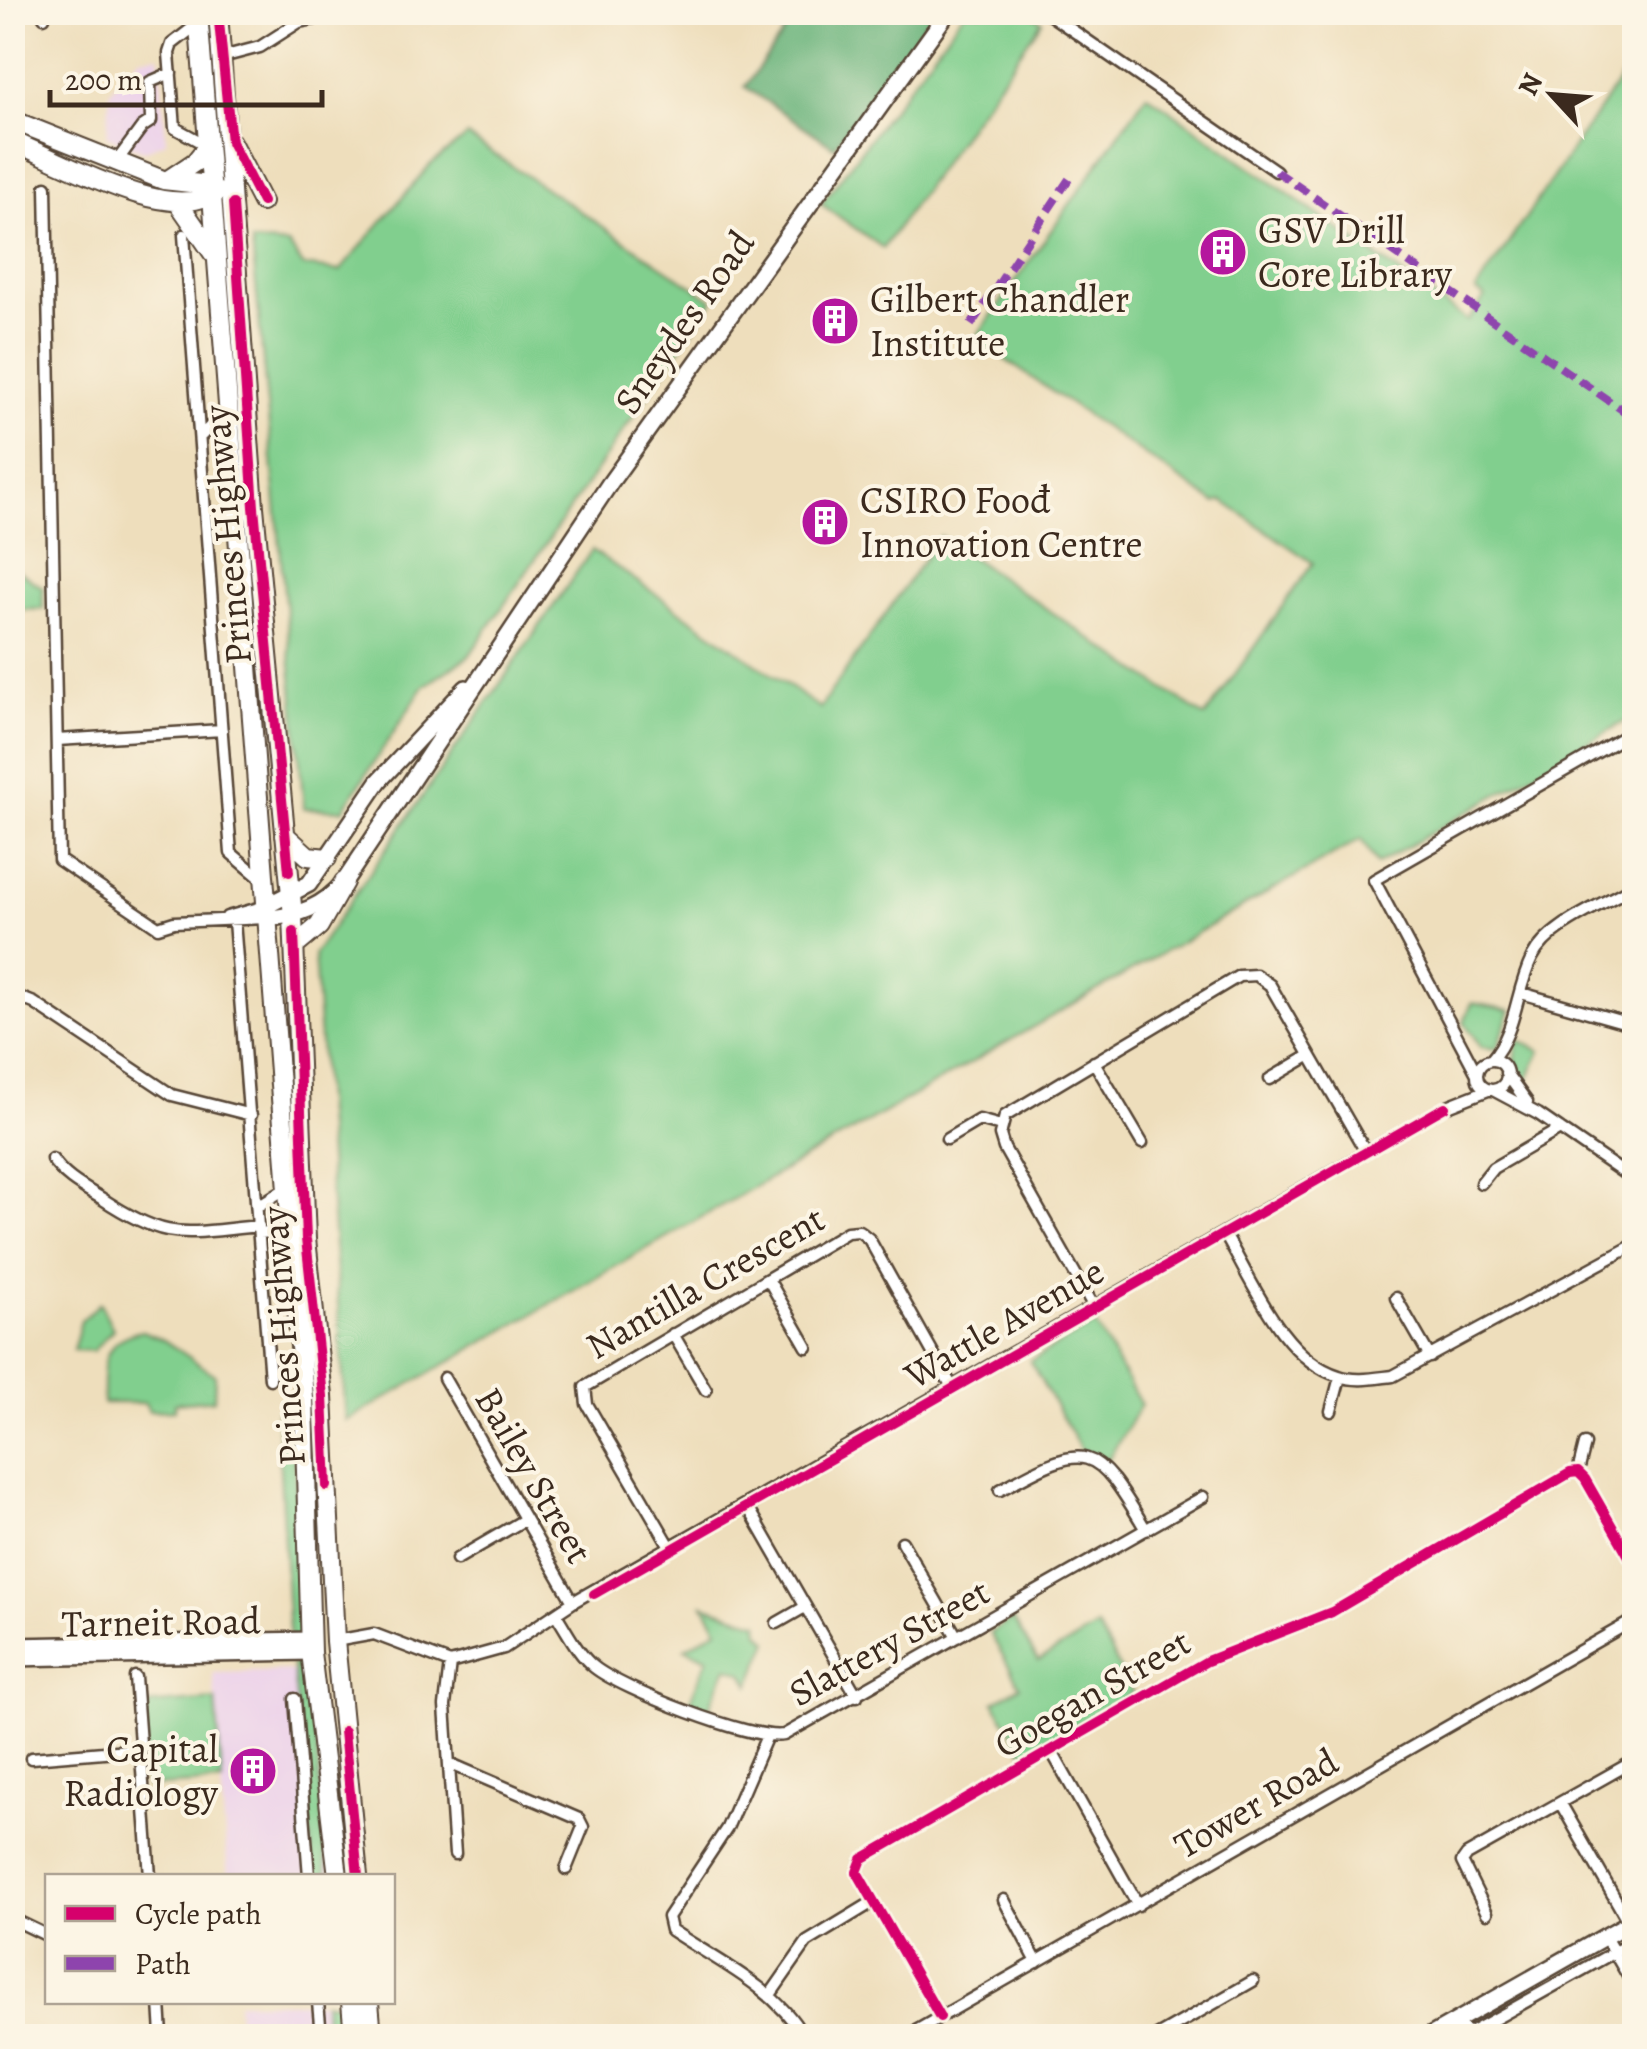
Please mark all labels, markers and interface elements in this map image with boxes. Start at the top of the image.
scale bar [50,45,322,107]
north arrow [1502,45,1602,145]
text: 200 m [65,60,142,100]
text: N [1509,67,1552,102]
place label: GSV Drill Core Library [1258,204,1453,300]
street label: Sneydes Road [602,219,767,424]
building icon: GSV Drill Core Library [1197,226,1249,278]
place label: Gilbert Chandler Institute [870,273,1129,369]
building icon: Gilbert Chandler Institute [809,295,861,347]
street label: Princes Highway [190,402,264,667]
place label: CSIRO Foođ Innovation Centre [860,474,1142,570]
building icon: CSIRO Foođ Innovation Centre [799,496,851,548]
street label: Nantilla Crescent [576,1193,834,1371]
street label: Princes Highway [248,1204,318,1467]
street label: Wattle Avenue [894,1245,1113,1402]
street label: Bailey Street [463,1377,605,1573]
street label: Slattery Street [779,1565,999,1719]
street label: Tarneit Road [61,1594,261,1650]
street label: Goegan Street [985,1616,1199,1770]
place label: Capital Radiology [64,1723,219,1819]
street label: Tower Road [1165,1735,1348,1871]
building icon: Capital Radiology [227,1745,279,1797]
legend [45,1874,395,2004]
text: Cycle path [135,1894,262,1934]
text: Path [135,1944,191,1984]

